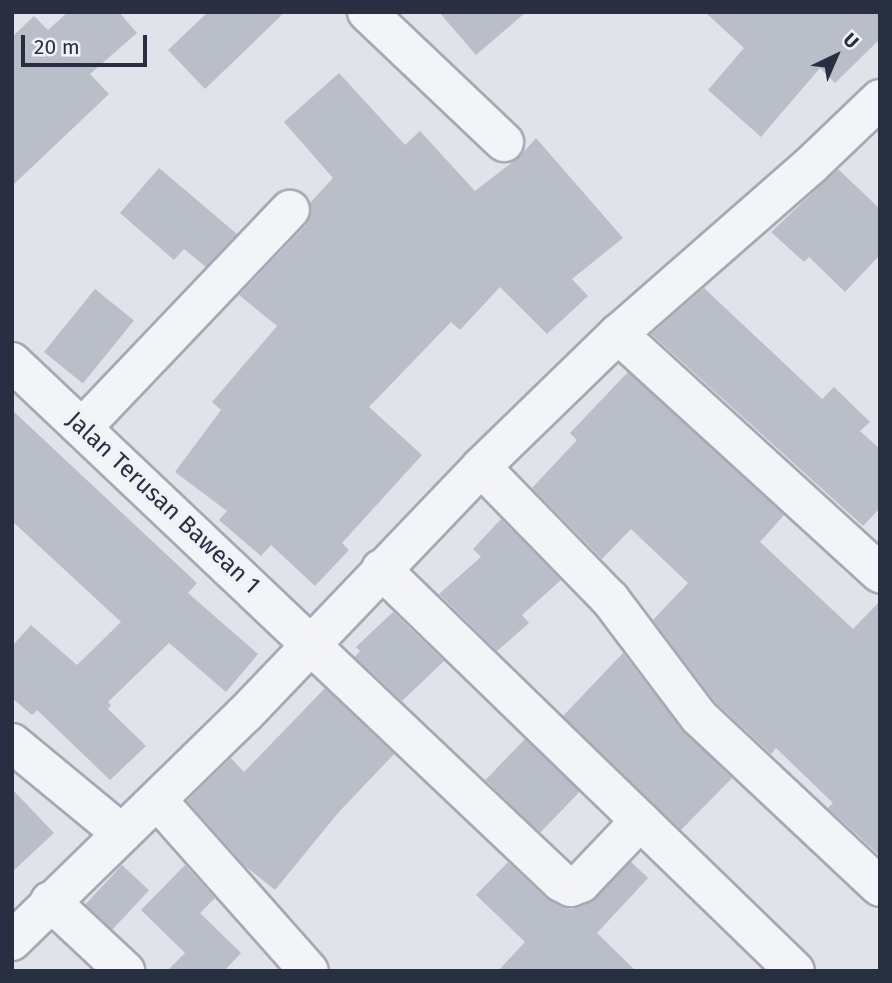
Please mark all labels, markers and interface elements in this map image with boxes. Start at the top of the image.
scale bar [24,21,150,65]
north arrow [801,21,871,91]
text: U [838,28,863,53]
text: 20 m [34,34,80,60]
street label: Jalan Terusan Bawean 1 [60,406,266,600]

